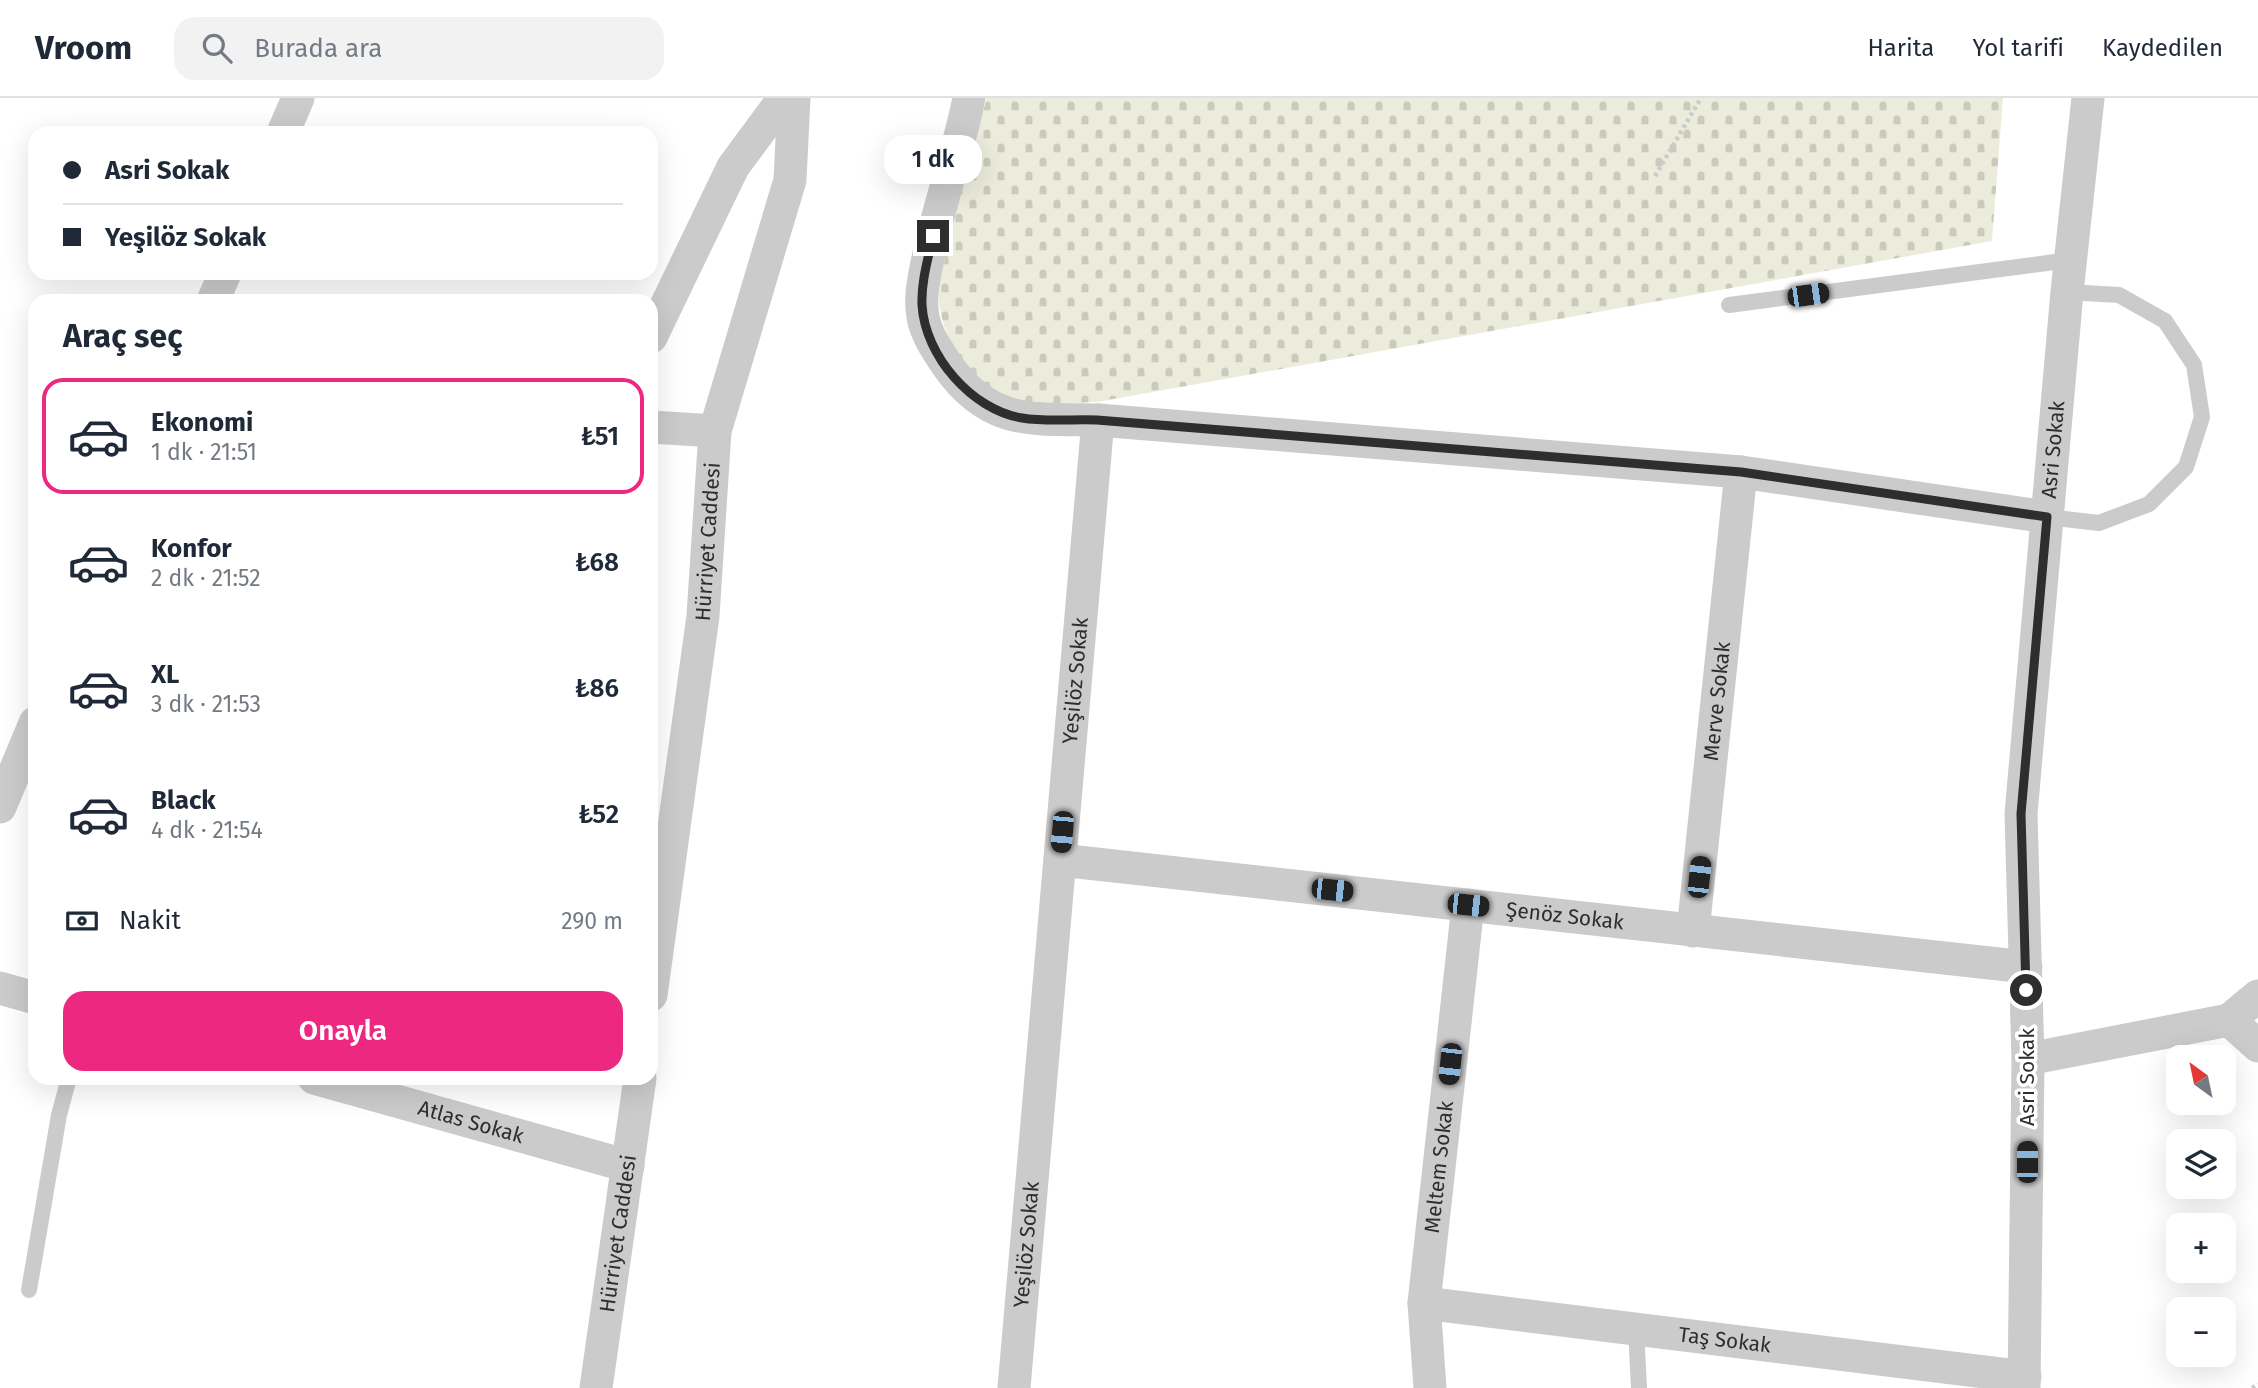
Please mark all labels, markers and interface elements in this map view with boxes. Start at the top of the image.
search box [174,17,664,80]
text: Vroom [35,28,132,68]
icon: search [198,29,236,67]
text: Burada ara [254,33,382,64]
text: Harita [1867,34,1934,62]
text: Yol tarifi [1972,34,2064,62]
text: Kaydedilen [2102,34,2223,62]
callout: 1 dk [884,135,982,184]
text: 1 dk [912,145,954,173]
text: Asri Sokak [105,155,229,186]
route end [917,220,949,252]
text: Yeşilöz Sokak [105,222,266,253]
car [1786,282,1831,308]
text: Araç seç [63,317,183,355]
street label: Asri Sokak [2036,399,2070,499]
icon: car [67,405,130,468]
text: Ekonomi [151,407,253,438]
text: ₺51 [581,421,619,452]
text: 1 dk · 21:51 [151,438,257,466]
street label: Hürriyet Caddesi [690,462,726,622]
icon: car [67,531,130,594]
text: Konfor [151,533,232,564]
text: ₺68 [575,547,619,578]
text: 2 dk · 21:52 [151,564,261,592]
street label: Yeşilöz Sokak [1057,616,1094,745]
street label: Merve Sokak [1698,640,1736,762]
icon: car [67,657,130,720]
text: XL [151,659,179,690]
text: ₺86 [575,673,619,704]
text: 3 dk · 21:53 [151,690,261,718]
icon: car [67,783,130,846]
text: Black [151,785,216,816]
text: ₺52 [578,799,619,830]
car [1050,810,1075,854]
text: 4 dk · 21:54 [151,816,263,844]
car [1687,855,1712,899]
car [1311,877,1354,903]
car [1447,892,1490,918]
street label: Şenöz Sokak [1505,896,1625,935]
icon: cash [63,902,101,940]
text: Nakit [119,905,181,936]
text: 290 m [561,907,623,935]
route start [2010,974,2042,1006]
button: Onayla [63,991,623,1071]
street label: Asri Sokak [2014,1028,2040,1126]
car [1438,1042,1463,1086]
north arrow [2166,1045,2236,1115]
map controls [2166,1045,2236,1367]
street label: Atlas Sokak [415,1095,527,1149]
street label: Meltem Sokak [1419,1099,1459,1234]
button: layers [2166,1129,2236,1199]
car [2017,1141,2038,1183]
street label: Hürriyet Caddesi [594,1153,642,1314]
street label: Yeşilöz Sokak [1008,1180,1045,1309]
button: + [2166,1213,2236,1283]
button: − [2166,1297,2236,1367]
street label: Taş Sokak [1677,1321,1773,1359]

